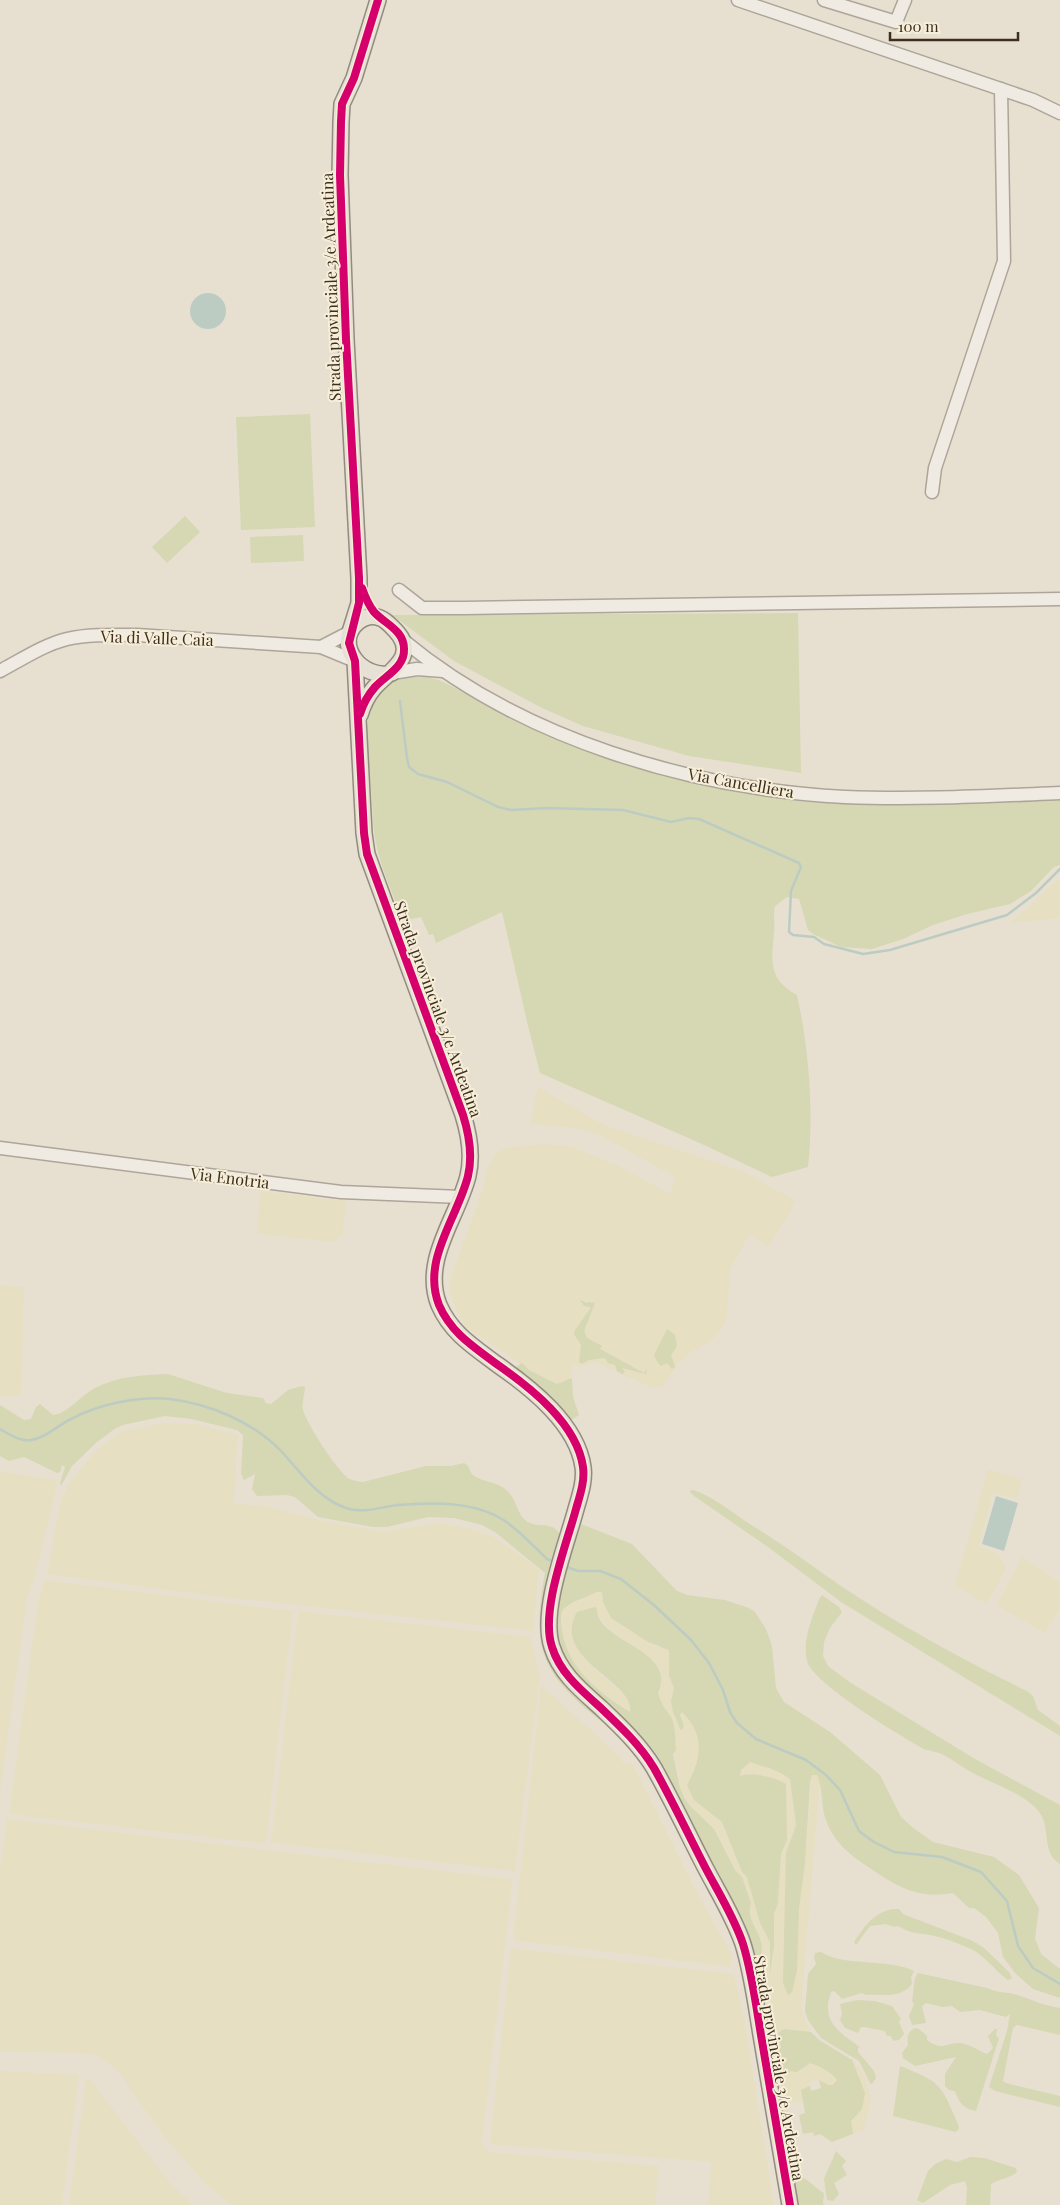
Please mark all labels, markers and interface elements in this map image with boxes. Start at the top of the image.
scale bar [890,10,1018,42]
text: 100 m [898,16,939,36]
street label: Strada provinciale 3/e Ardeatina [316,172,345,402]
street label: Via di Valle Caia [99,625,214,650]
street label: Via Cancelliera [685,763,796,802]
street label: Strada provinciale 3/e Ardeatina [389,898,487,1120]
street label: Via Enotria [188,1162,271,1193]
street label: Strada provinciale 3/e Ardeatina [749,1953,810,2182]

